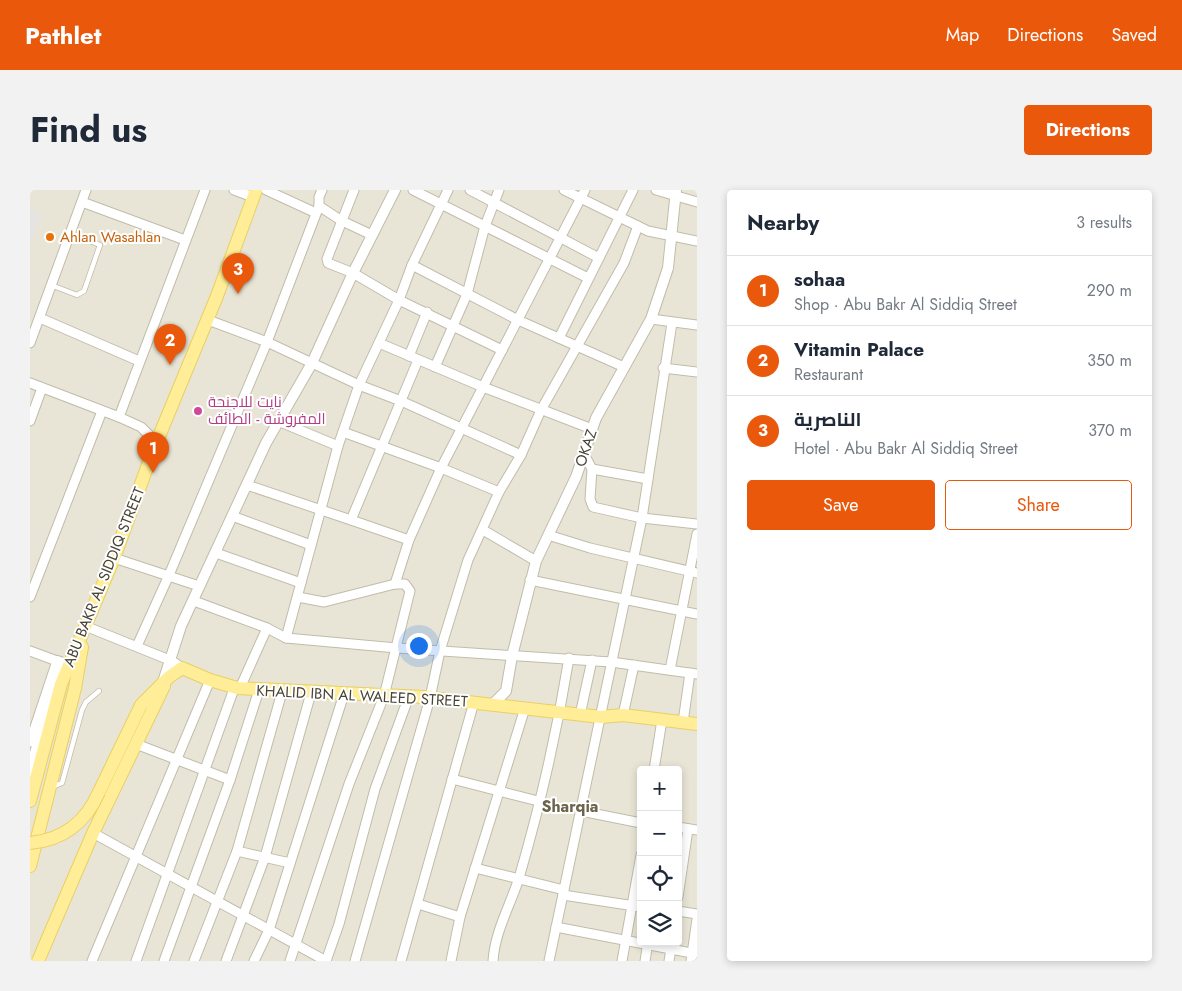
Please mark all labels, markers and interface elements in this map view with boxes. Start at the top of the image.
text: Pathlet [25,18,101,53]
text: Map [946,22,979,48]
text: Directions [1007,22,1083,48]
text: Saved [1111,22,1157,48]
text: Find us [30,105,147,155]
button: Directions [1024,105,1152,155]
text: Nearby [747,208,819,238]
text: 3 results [1076,211,1132,234]
place label: Ahlan Wasahlan [60,226,161,248]
marker: Ahlan Wasahlan [44,231,56,243]
pin: 3 [222,253,254,294]
text: sohaa [794,266,845,293]
text: 1 [759,279,767,302]
text: 290 m [1087,279,1132,302]
text: Shop · Abu Bakr Al Siddiq Street [794,293,1017,316]
pin: 2 [154,324,186,365]
text: Vitamin Palace [794,336,924,363]
text: 2 [758,349,768,372]
text: 350 m [1087,349,1132,372]
text: Restaurant [794,363,863,386]
place label: نايت للاجنحة المفروشة - الطائف [208,391,325,430]
marker: نايت للاجنحة المفروشة - الطائف [192,405,204,417]
text: الناصرية [794,406,861,433]
text: 3 [758,419,768,442]
text: 370 m [1088,419,1132,442]
street label: OKAZ [569,426,603,470]
pin: 1 [137,432,169,473]
text: Hotel · Abu Bakr Al Siddiq Street [794,437,1018,460]
button: Save [747,480,935,530]
button: Share [945,480,1132,530]
street label: ABU BAKR AL SIDDIQ STREET [58,484,150,670]
your location [406,633,432,659]
street label: KHALID IBN AL WALEED STREET [256,679,468,713]
map controls [637,766,682,946]
button: + [637,766,682,811]
district label: Sharqia [542,795,598,818]
button: − [637,811,682,856]
button: locate [637,856,682,901]
button: layers [637,901,682,946]

